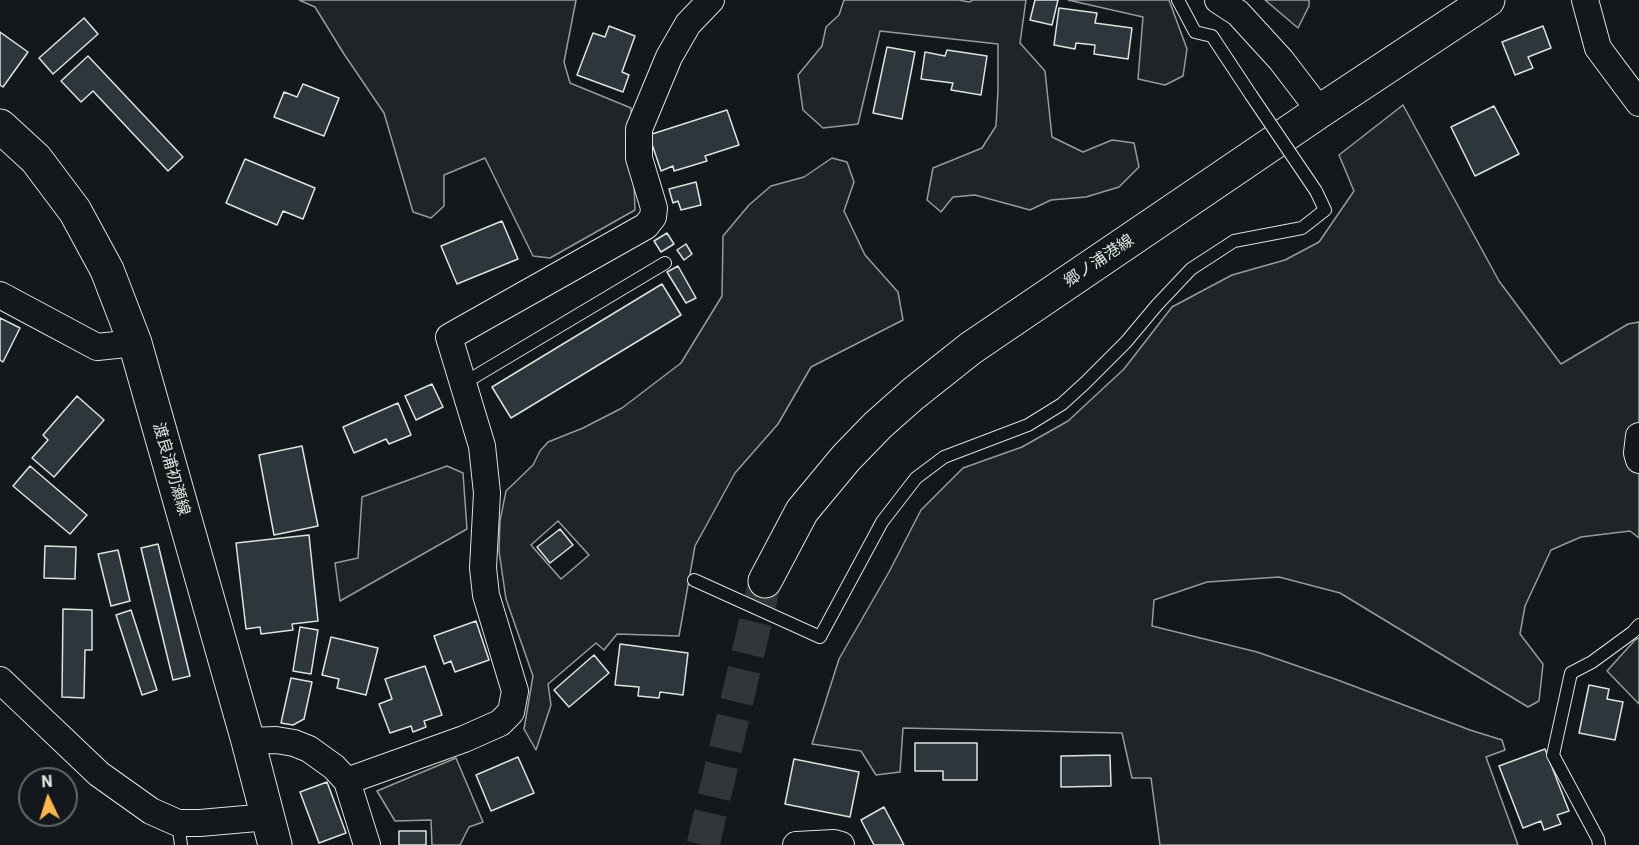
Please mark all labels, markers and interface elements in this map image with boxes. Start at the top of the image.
street label: 郷ノ浦港線 [1060,231,1138,291]
street label: 渡良浦初瀬線 [149,420,193,518]
north arrow [18,767,78,827]
text: N [40,771,53,791]

